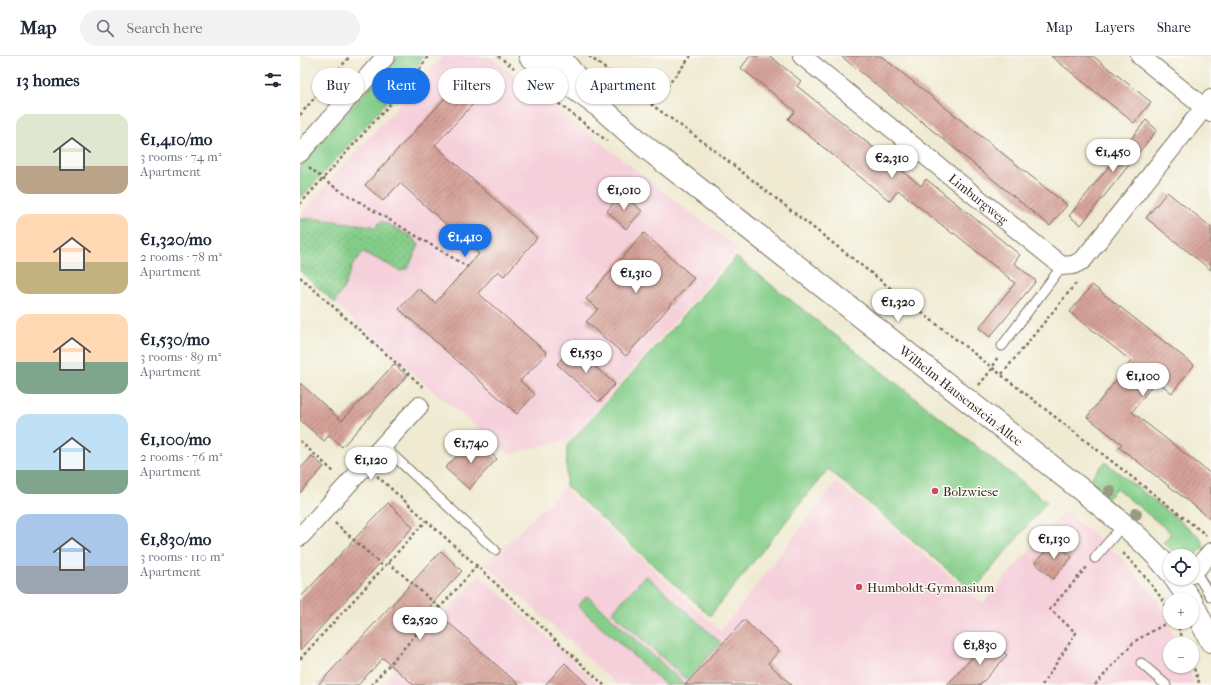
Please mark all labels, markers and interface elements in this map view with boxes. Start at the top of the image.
search box [80,10,360,46]
text: Map [20,17,56,39]
icon: search [94,17,116,39]
text: Search here [126,19,203,37]
text: Map [1046,19,1073,36]
text: Layers [1095,19,1135,36]
text: Share [1157,19,1191,36]
chip: Buy [312,68,364,104]
chip: Rent [372,68,430,104]
chip: Filters [438,68,505,104]
chip: New [513,68,568,104]
chip: Apartment [576,68,670,104]
icon: filters [262,69,284,91]
text: 13 homes [16,70,79,90]
text: €1,410/mo [140,129,212,149]
icon: home [48,130,96,178]
pin: €1,450 [1080,139,1146,173]
text: €1,450 [1095,144,1131,159]
pin: €2,310 [859,145,925,179]
text: 3 rooms · 74 m² [140,149,221,164]
text: €2,310 [875,150,909,165]
text: Apartment [140,164,201,179]
street label: Limburgweg [946,170,1012,228]
pin: €1,010 [591,177,657,211]
text: €1,010 [607,182,641,197]
pin: €1,410 [432,224,498,258]
text: €1,320/mo [140,229,212,249]
text: €1,410 [448,229,482,244]
icon: home [48,230,96,278]
text: 2 rooms · 78 m² [140,249,222,264]
pin: €1,310 [603,260,669,294]
text: Apartment [140,264,201,279]
text: €1,310 [620,265,652,280]
pin: €1,320 [865,289,931,323]
text: €1,320 [881,294,915,309]
text: €1,530/mo [140,329,210,349]
icon: home [48,330,96,378]
pin: €1,530 [553,340,619,374]
street label: Wilhelm-Hausenstein-Allee [896,342,1027,449]
text: €1,530 [570,345,602,360]
text: 3 rooms · 89 m² [140,349,221,364]
pin: €1,100 [1110,363,1176,397]
text: Apartment [140,364,201,379]
text: €1,100 [1126,368,1160,383]
text: €1,100/mo [140,429,211,449]
icon: home [48,430,96,478]
pin: €1,740 [438,430,504,464]
text: €1,740 [453,435,489,450]
pin: €1,120 [338,447,404,481]
text: 2 rooms · 76 m² [140,449,222,464]
text: €1,120 [354,452,388,467]
text: Apartment [140,464,201,479]
place label: Bolzwiese [943,484,999,499]
marker: Bolzwiese [930,486,940,496]
pin: €1,130 [1021,526,1087,560]
text: €1,830/mo [140,529,211,549]
icon: home [48,530,96,578]
text: €1,130 [1038,531,1070,546]
text: 3 rooms · 110 m² [140,549,224,564]
map controls [1163,549,1199,673]
button: locate [1163,549,1199,585]
text: Apartment [140,564,201,579]
place label: Humboldt-Gymnasium [867,580,994,595]
marker: Humboldt-Gymnasium [854,582,864,592]
button: + [1163,593,1199,629]
pin: €2,520 [387,607,453,641]
text: €2,520 [402,612,438,627]
pin: €1,830 [947,632,1013,666]
text: €1,830 [963,637,997,652]
button: − [1163,637,1199,673]

